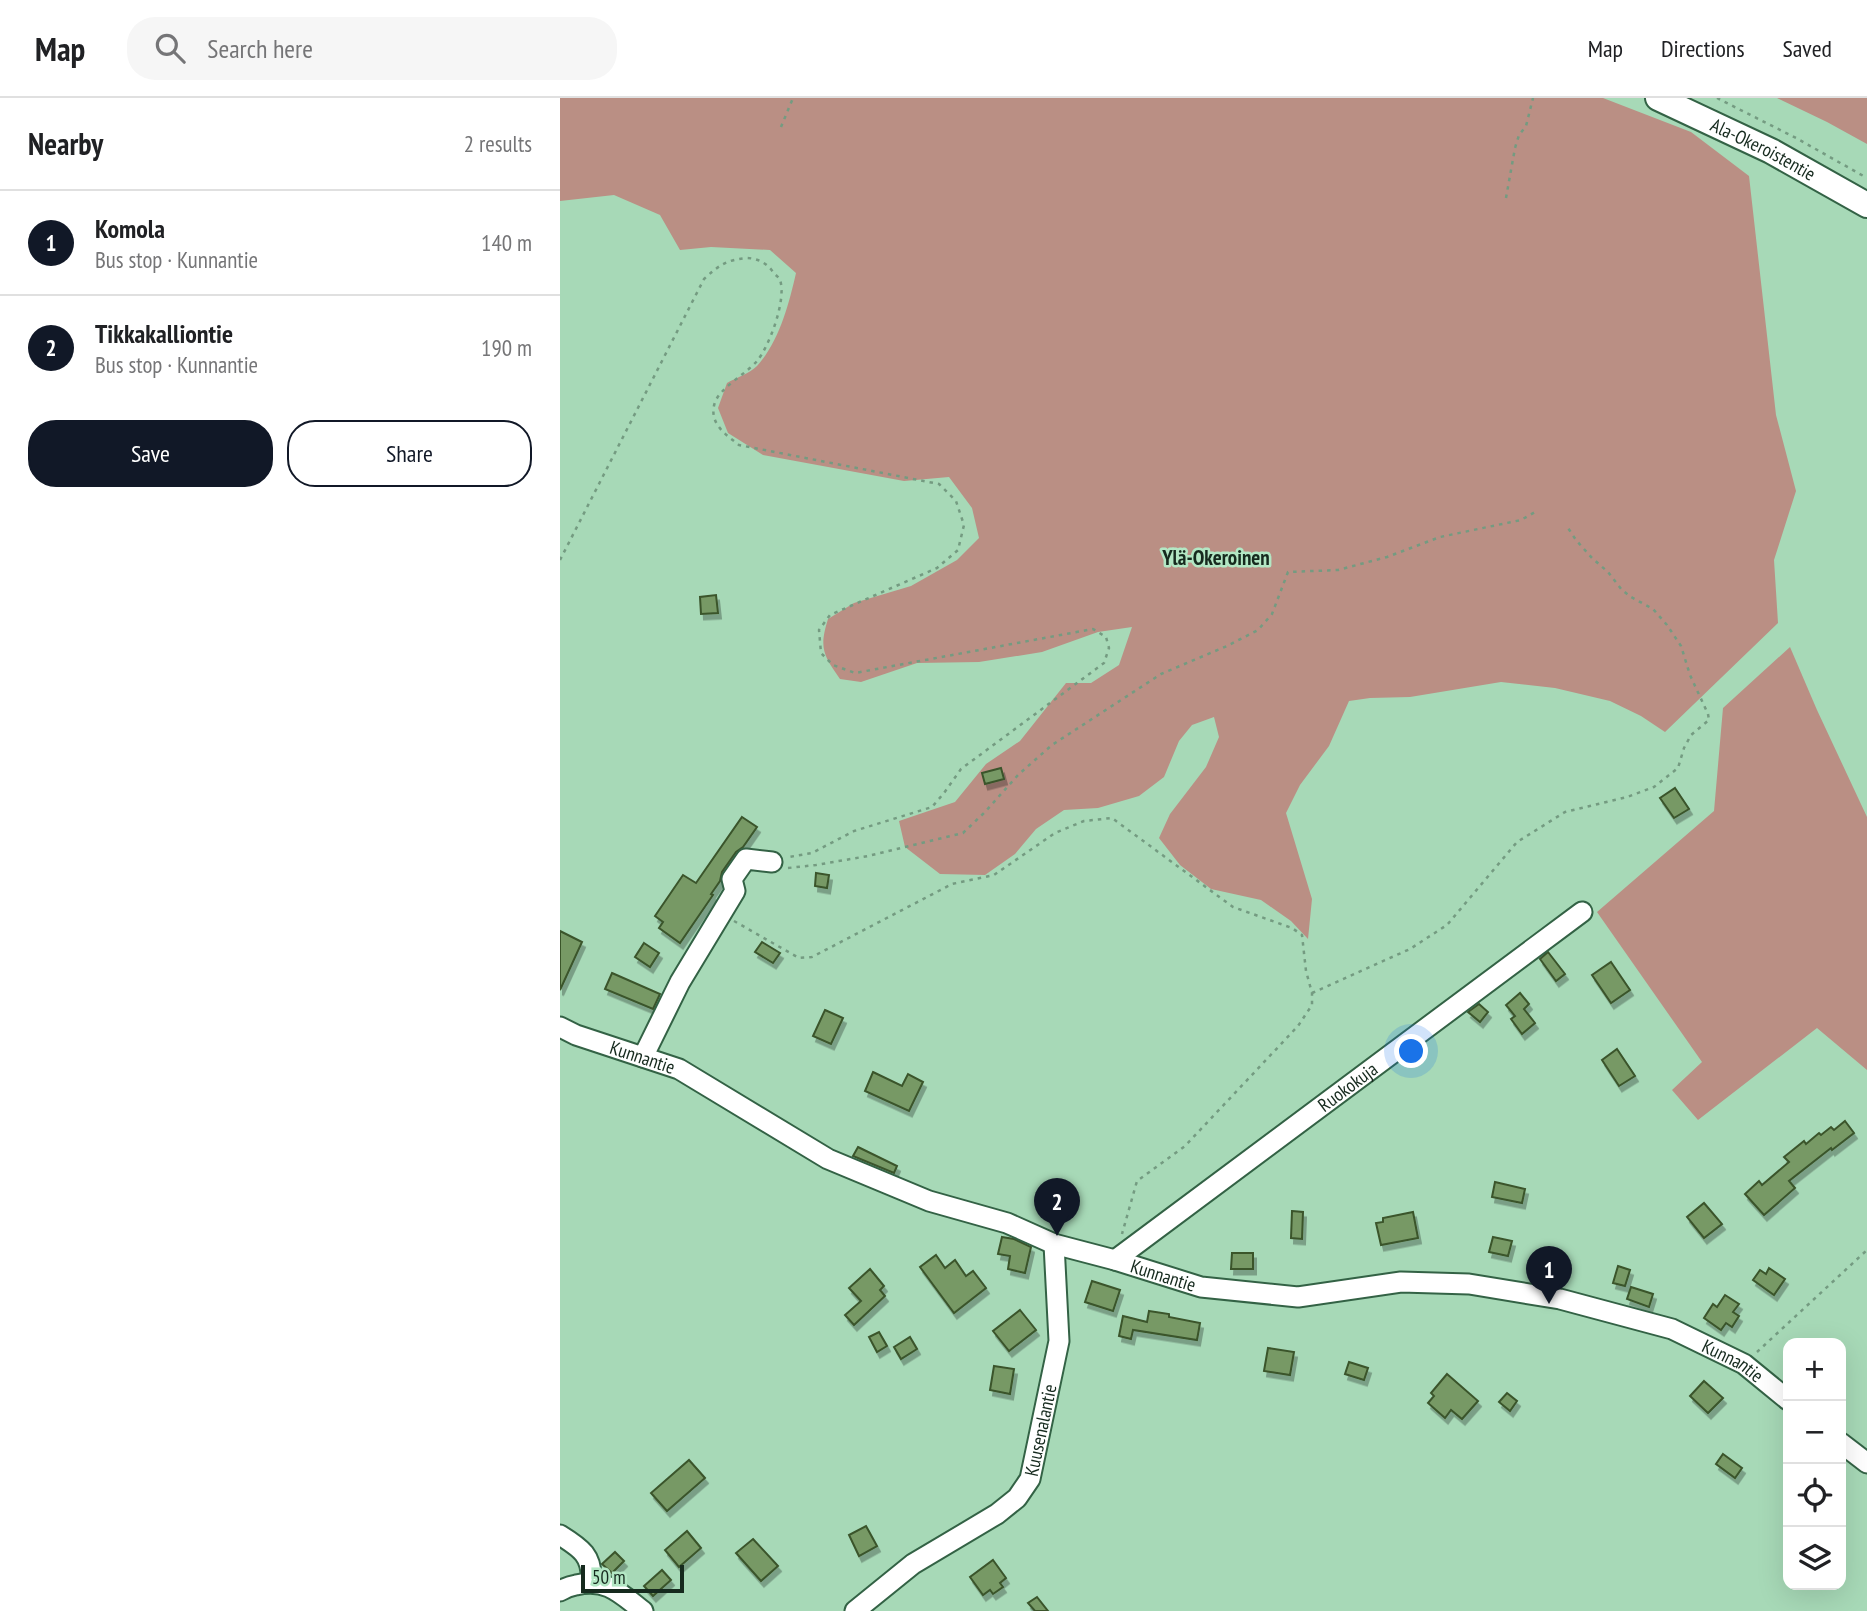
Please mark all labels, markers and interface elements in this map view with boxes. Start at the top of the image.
search box [127,17,617,80]
text: Map [35,27,85,70]
icon: search [151,29,189,67]
text: Search here [207,32,313,65]
text: Map [1588,33,1623,64]
text: Directions [1661,33,1745,64]
text: Saved [1783,33,1832,64]
street label: Ala-Okeroistentie [1707,112,1820,186]
text: Nearby [28,124,103,163]
text: 2 results [464,129,532,158]
text: Komola [95,212,165,245]
text: 1 [46,228,57,257]
text: 140 m [481,228,532,257]
text: Bus stop · Kunnantie [95,245,258,274]
text: Tikkakalliontie [95,317,233,350]
text: 2 [46,333,57,362]
text: 190 m [481,333,532,362]
text: Bus stop · Kunnantie [95,350,258,379]
button: Save [28,420,273,487]
button: Share [287,420,532,487]
district label: Ylä-Okeroinen [1161,544,1270,571]
your location [1394,1034,1428,1068]
street label: Kunnantie [607,1035,678,1079]
street label: Ruokokuja [1313,1057,1382,1117]
pin: 2 [1034,1178,1080,1236]
pin: 1 [1526,1246,1572,1304]
street label: Kunnantie [1128,1254,1199,1297]
street label: Kunnantie [1698,1334,1769,1387]
map controls [1783,1338,1846,1590]
button: + [1783,1338,1846,1401]
street label: Kuusenalantie [1019,1382,1062,1478]
button: − [1783,1401,1846,1464]
button: locate [1783,1464,1846,1527]
button: layers [1783,1527,1846,1590]
scale bar [581,1562,684,1594]
text: 50 m [592,1565,626,1589]

